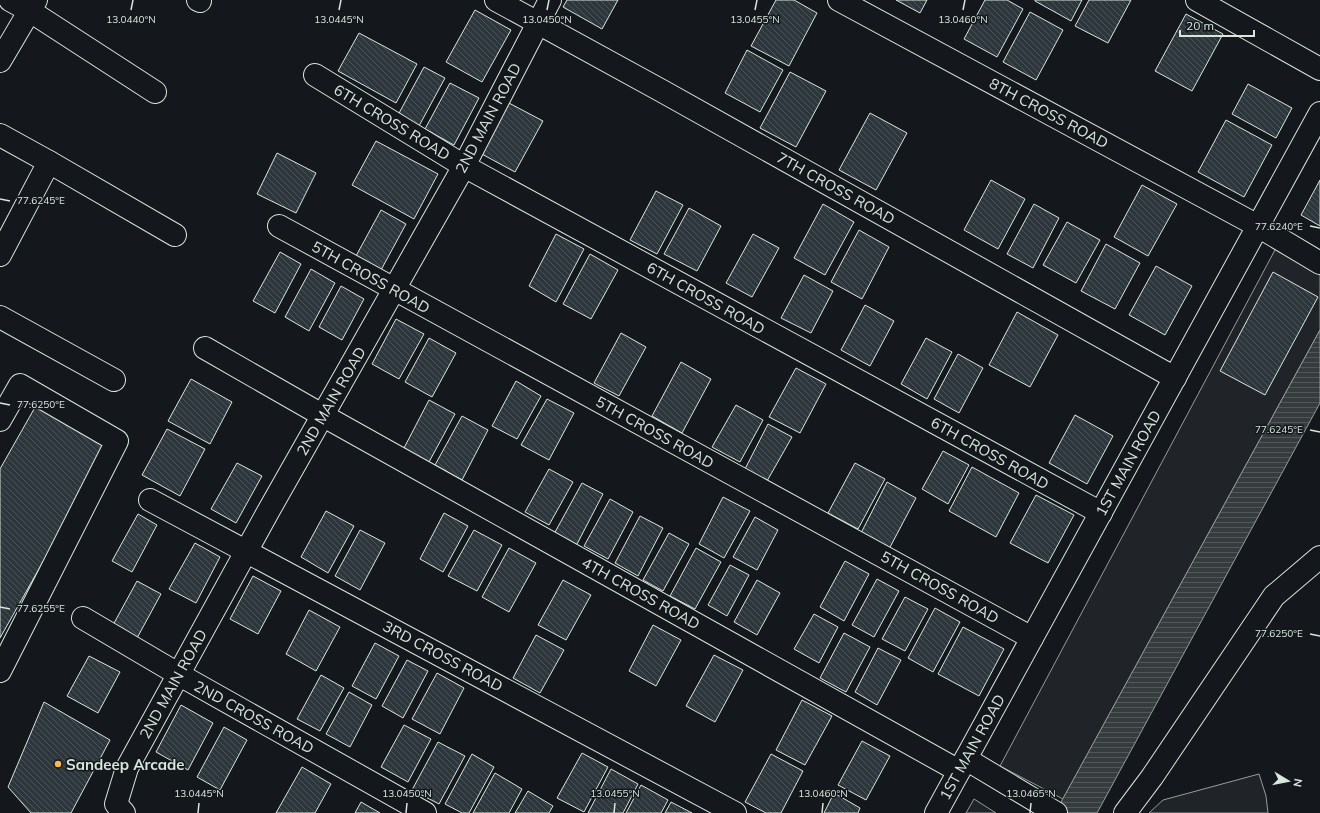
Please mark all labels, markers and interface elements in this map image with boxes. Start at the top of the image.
scale bar [1180,12,1254,38]
text: 13.0440°N [106,13,156,26]
text: 13.0445°N [314,13,364,26]
text: 13.0450°N [522,13,572,26]
text: 13.0455°N [730,13,780,26]
text: 13.0460°N [938,13,988,26]
text: 20 m [1186,18,1214,33]
street label: 2ND MAIN ROAD [451,60,525,176]
street label: 8TH CROSS ROAD [986,74,1112,152]
street label: 6TH CROSS ROAD [330,80,454,164]
street label: 7TH CROSS ROAD [774,148,898,228]
text: 77.6245°E [17,194,65,207]
text: 77.6240°E [1255,220,1303,233]
street label: 5TH CROSS ROAD [309,237,433,317]
street label: 6TH CROSS ROAD [644,258,768,338]
street label: 2ND MAIN ROAD [292,343,370,459]
street label: 5TH CROSS ROAD [593,392,717,472]
text: 77.6250°E [17,398,65,411]
street label: 1ST MAIN ROAD [1091,407,1165,519]
street label: 6TH CROSS ROAD [928,413,1052,493]
text: 77.6245°E [1255,423,1303,436]
street label: 5TH CROSS ROAD [878,547,1002,627]
street label: 4TH CROSS ROAD [579,553,703,633]
text: 77.6255°E [17,602,65,615]
street label: 3RD CROSS ROAD [380,616,506,696]
street label: 2ND MAIN ROAD [135,626,211,742]
text: 77.6250°E [1255,627,1303,640]
street label: 2ND CROSS ROAD [191,676,317,758]
street label: 1ST MAIN ROAD [935,691,1009,803]
place label: Sandeep Arcade [66,755,185,774]
marker: Sandeep Arcade [53,759,63,769]
north arrow [1268,761,1308,801]
text: N [1290,777,1305,788]
text: 13.0445°N [174,787,224,800]
text: 13.0450°N [382,787,432,800]
text: 13.0455°N [590,787,640,800]
text: 13.0460°N [798,787,848,800]
text: 13.0465°N [1006,787,1056,800]

